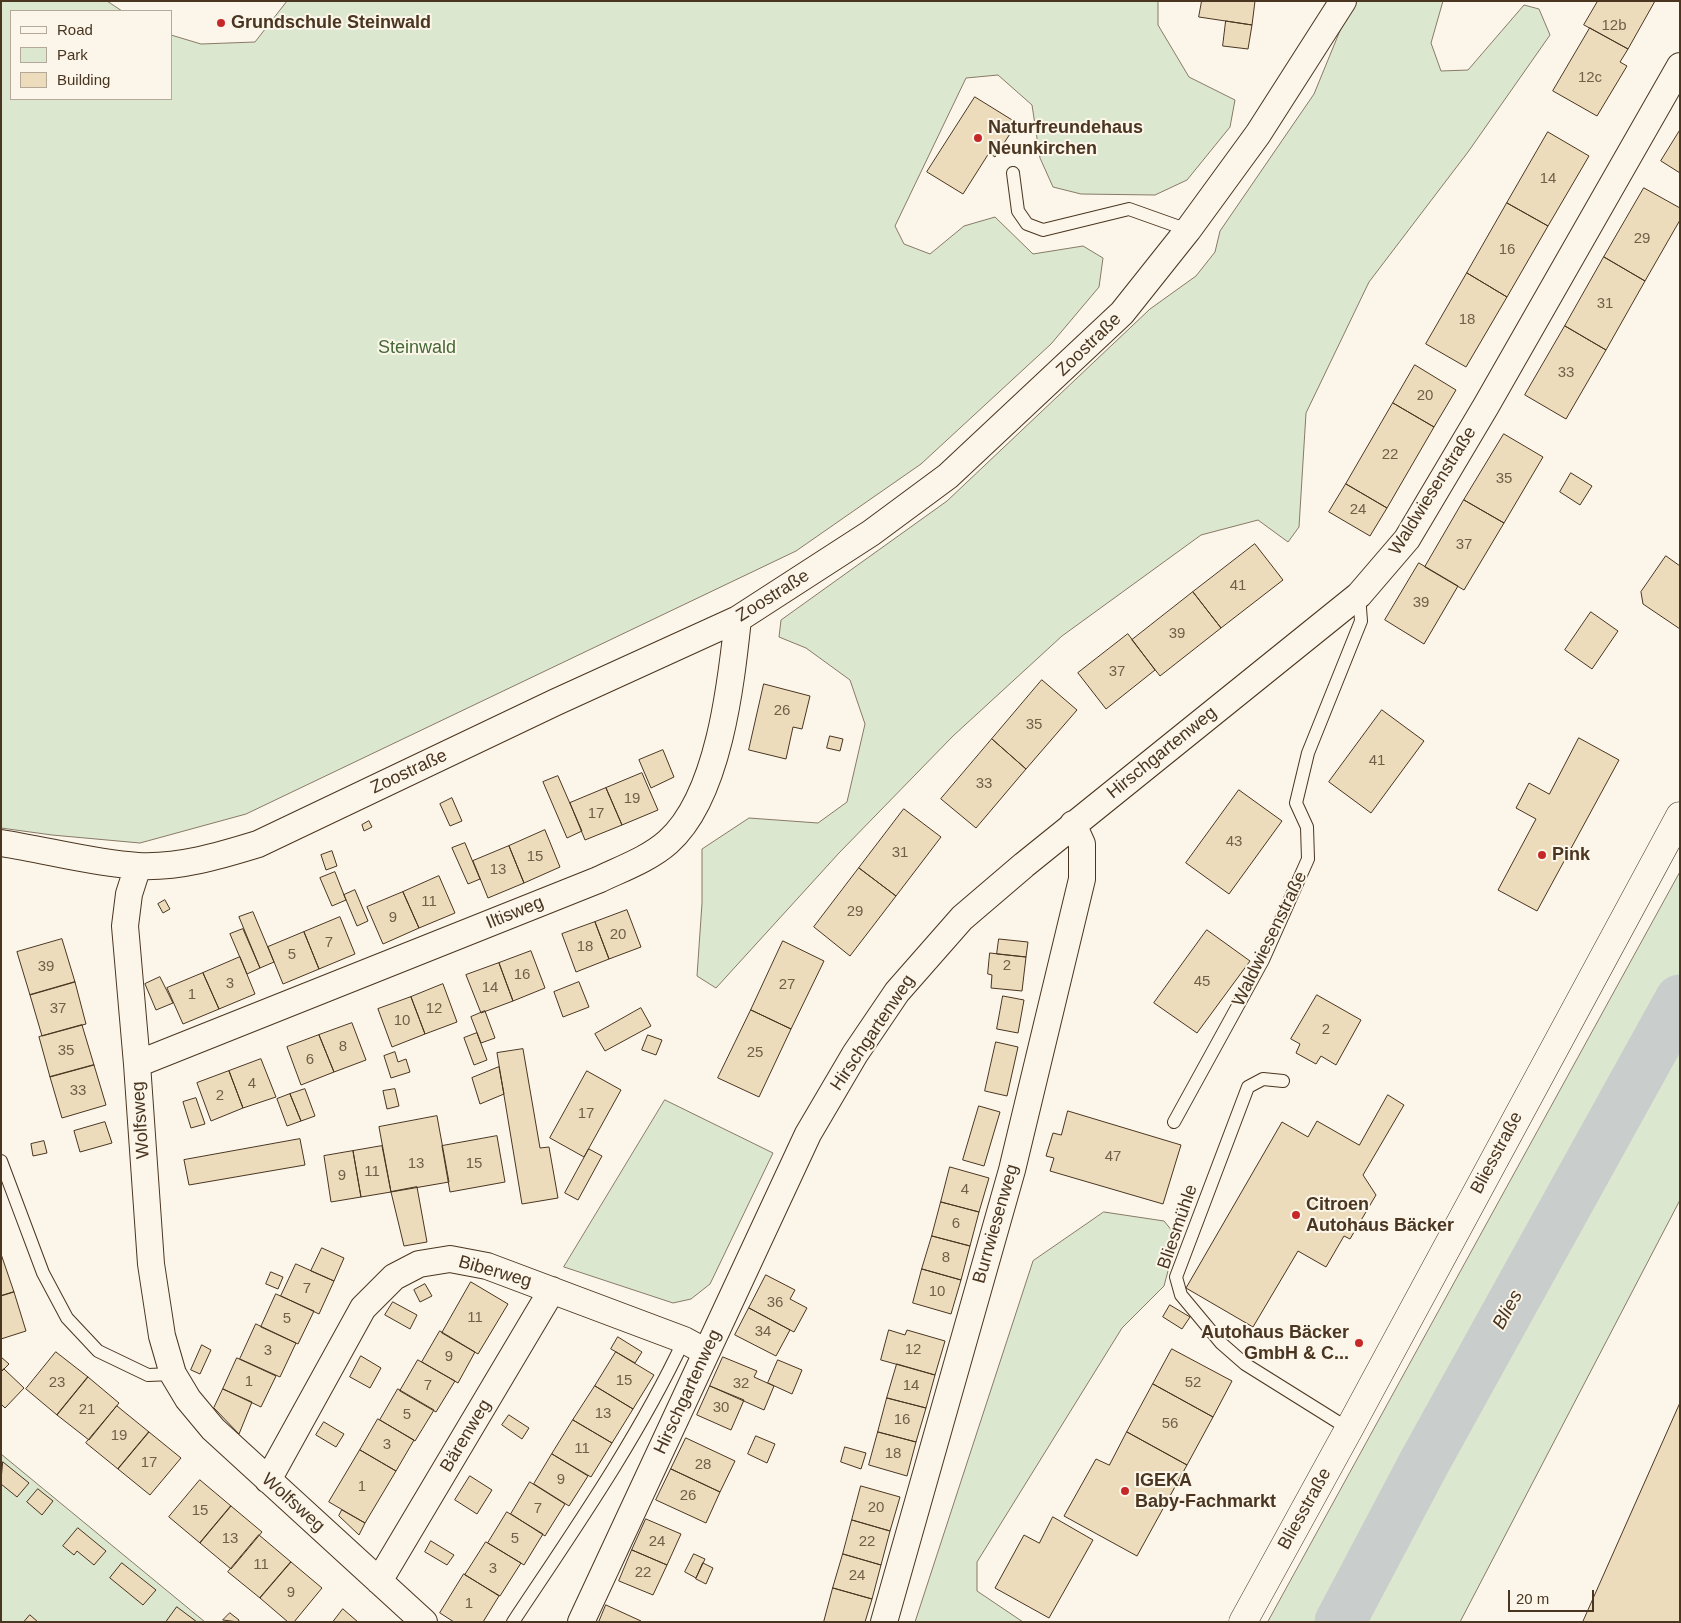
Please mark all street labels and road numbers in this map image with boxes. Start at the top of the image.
street label: Zoostraße [1052,309,1126,381]
street label: Waldwiesenstraße [1385,423,1481,559]
street label: Zoostraße [732,565,814,627]
street label: Hirschgartenweg [1103,702,1221,804]
street label: Zoostraße [367,745,451,799]
street label: Waldwiesenstraße [1228,868,1312,1010]
street label: Iltisweg [483,892,547,934]
street label: Hirschgartenweg [826,971,920,1095]
street label: Wolfsweg [128,1080,154,1160]
street label: Bliesstraße [1466,1108,1528,1198]
street label: Burrwiesenweg [969,1162,1023,1286]
street label: Bliesmühle [1153,1182,1203,1272]
street label: Biberweg [456,1251,534,1293]
street label: Hirschgartenweg [650,1326,726,1458]
street label: Bärenweg [436,1396,496,1476]
street label: Bliesstraße [1274,1464,1336,1554]
street label: Wolfsweg [257,1469,329,1537]

